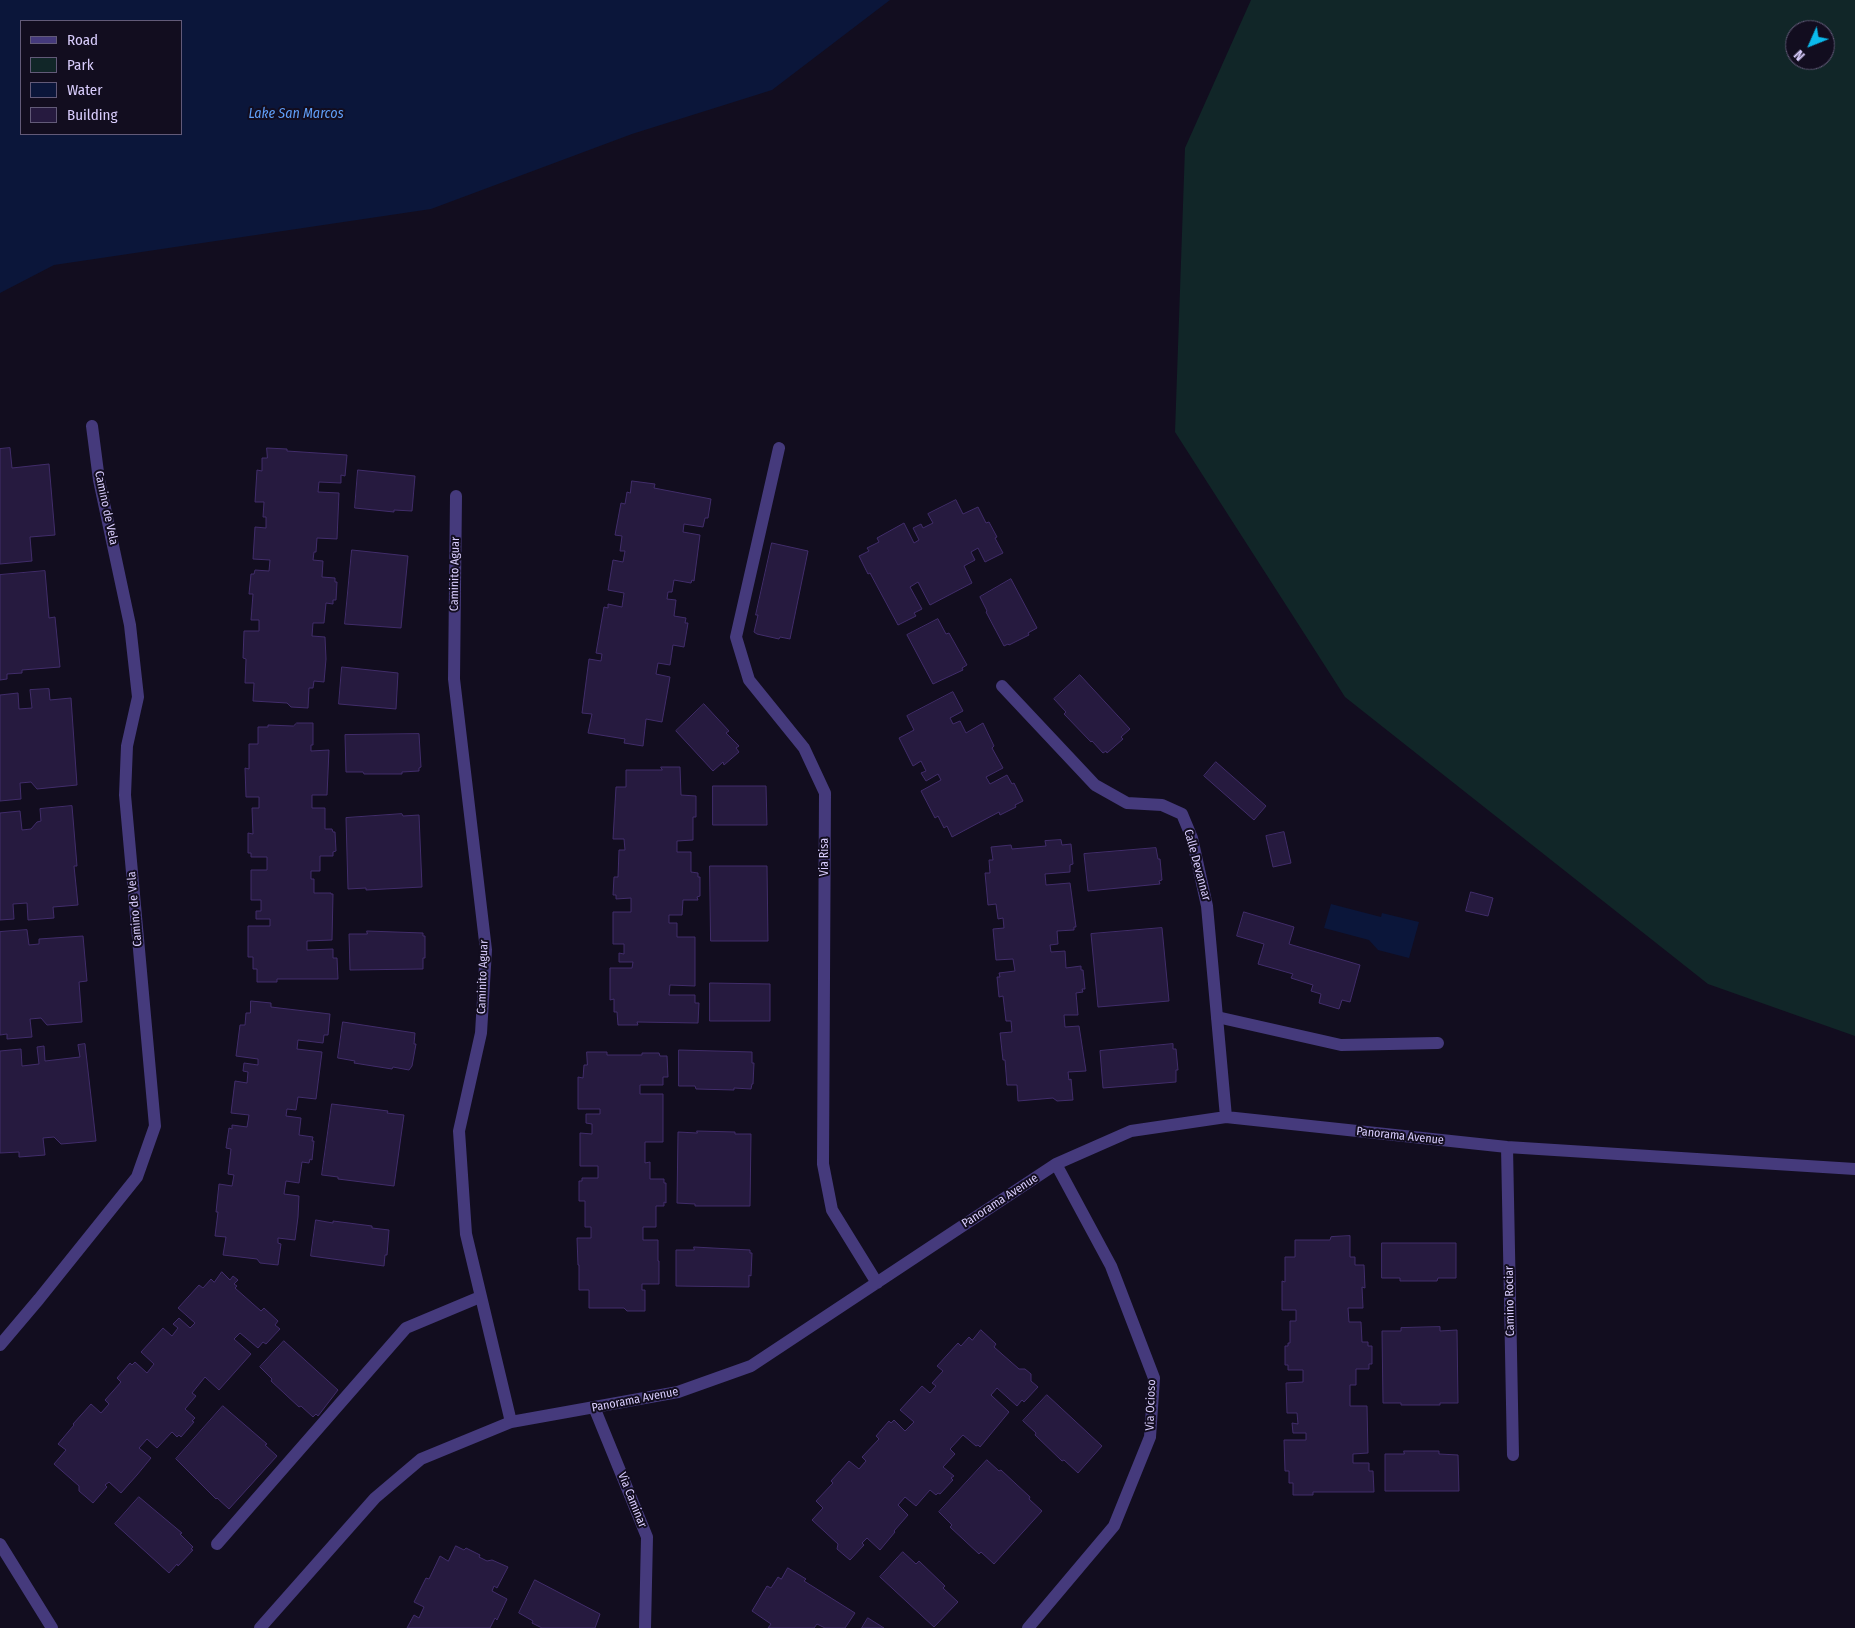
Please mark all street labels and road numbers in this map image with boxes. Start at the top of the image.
street label: Camino de Vela [91,470,121,546]
street label: Caminito Aguar [447,537,463,611]
street label: Calle Devannar [1181,828,1213,902]
street label: Via Risa [818,838,832,876]
street label: Camino de Vela [125,871,145,947]
street label: Caminito Aguar [475,940,491,1014]
street label: Panorama Avenue [1356,1124,1444,1148]
street label: Panorama Avenue [959,1171,1041,1231]
street label: Camino Rociar [1502,1266,1518,1336]
street label: Via Ocioso [1143,1379,1159,1431]
street label: Panorama Avenue [591,1385,679,1415]
street label: Via Caminar [614,1470,650,1530]

